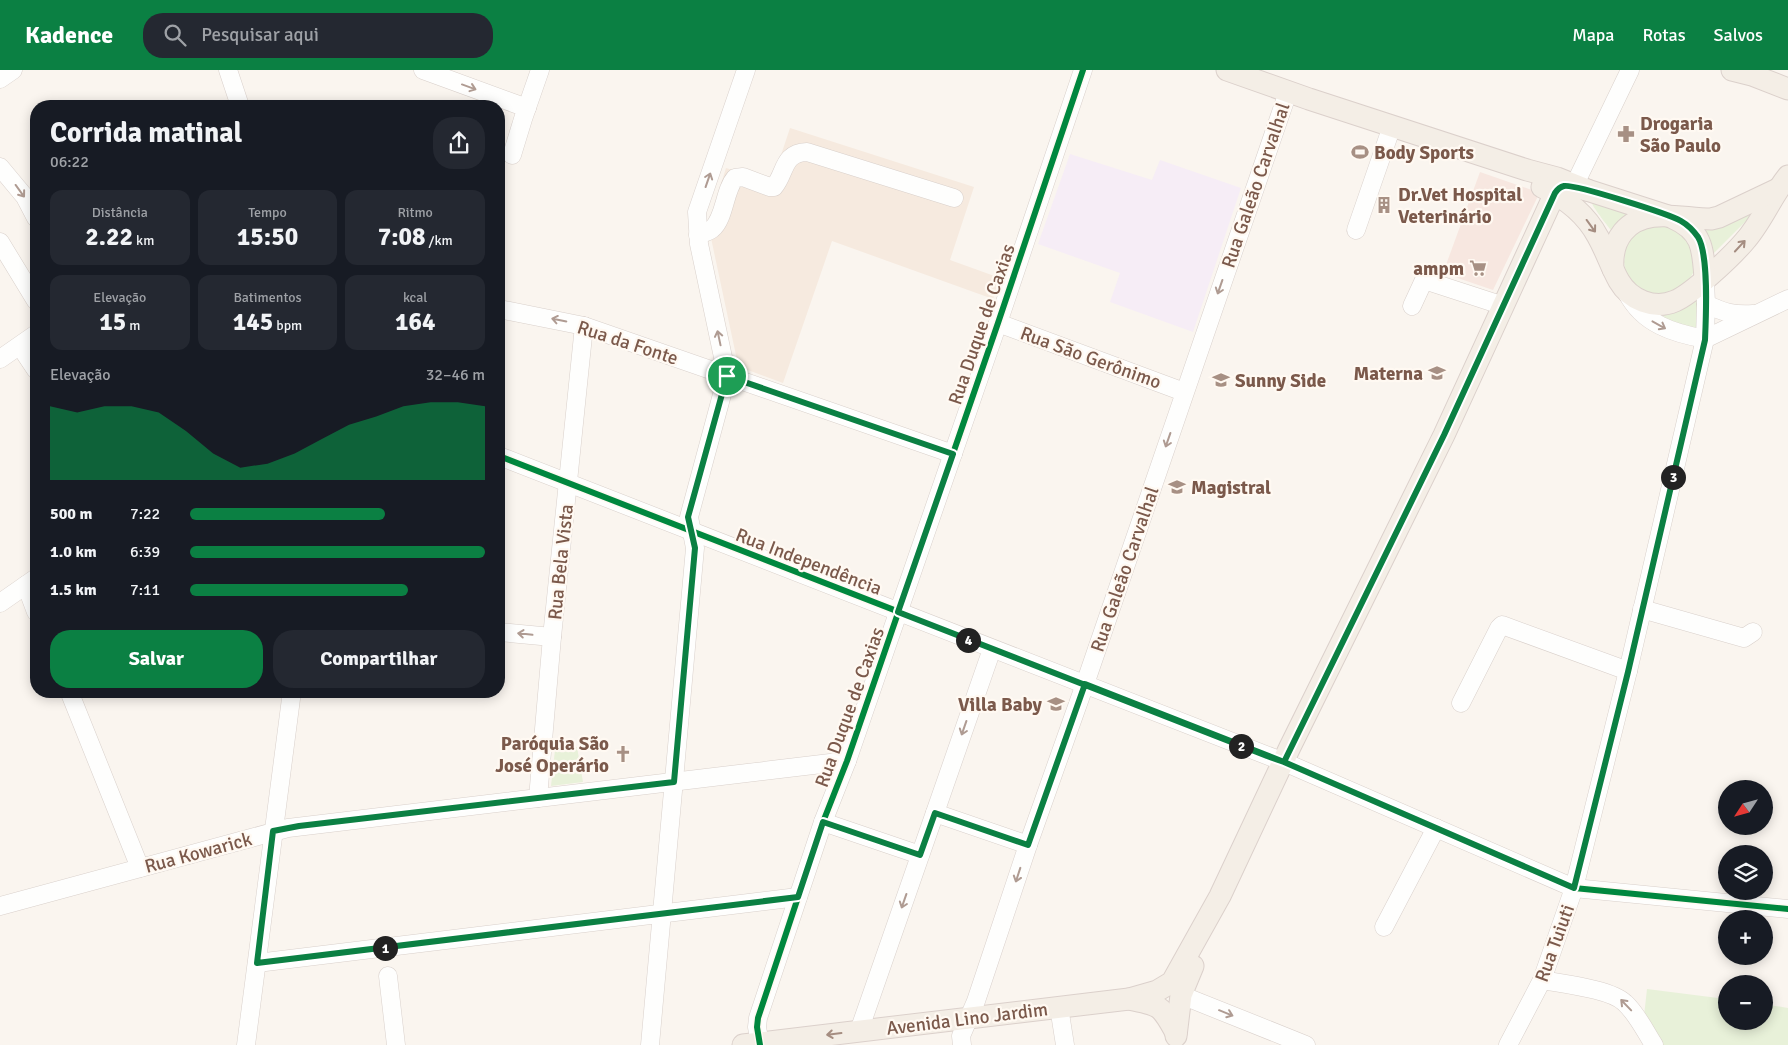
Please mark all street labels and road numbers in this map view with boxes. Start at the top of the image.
street label: Rua Galeão Carvalhal [1216,99,1296,271]
street label: Rua Duque de Caxias [943,241,1021,408]
street label: Rua da Fonte [574,315,681,371]
street label: Rua São Gerônimo [1017,321,1164,395]
street label: Rua Galeão Carvalhal [1085,483,1165,655]
street label: Rua Bela Vista [543,503,579,621]
street label: Rua Independência [732,523,885,601]
street label: Rua Duque de Caxias [810,624,890,791]
street label: Rua Kowarick [142,827,255,879]
street label: Rua Tuiuti [1530,901,1580,985]
street label: Avenida Lino Jardim [885,997,1049,1041]

